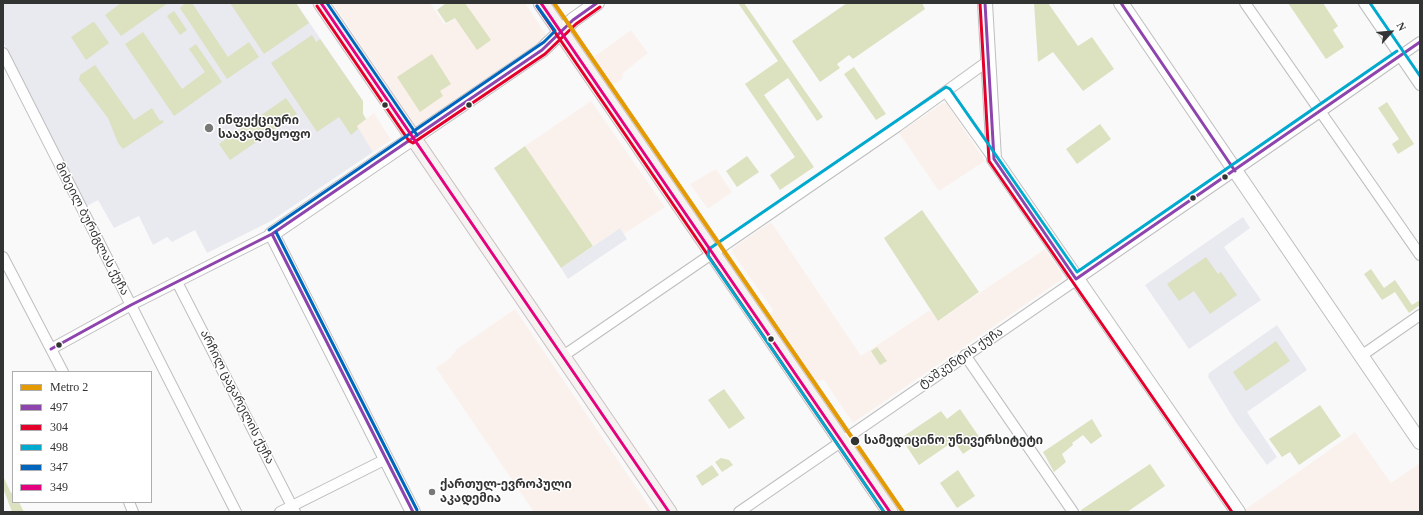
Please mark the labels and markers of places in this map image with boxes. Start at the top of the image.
unlabelled marker [380,100,390,110]
unlabelled marker [464,100,474,110]
place label: ინფექციური საავადმყოფო [218,114,311,142]
marker: ინფექციური საავადმყოფო [203,122,215,134]
unlabelled marker [1220,172,1230,182]
unlabelled marker [1188,193,1198,203]
unlabelled marker [766,334,776,344]
unlabelled marker [54,340,64,350]
place label: სამედიცინო უნივერსიტეტი [864,434,1043,448]
marker: სამედიცინო უნივერსიტეტი [849,435,861,447]
place label: ქართულ-ევროპული აკადემია [440,478,572,506]
marker: ქართულ-ევროპული აკადემია [427,487,437,497]

